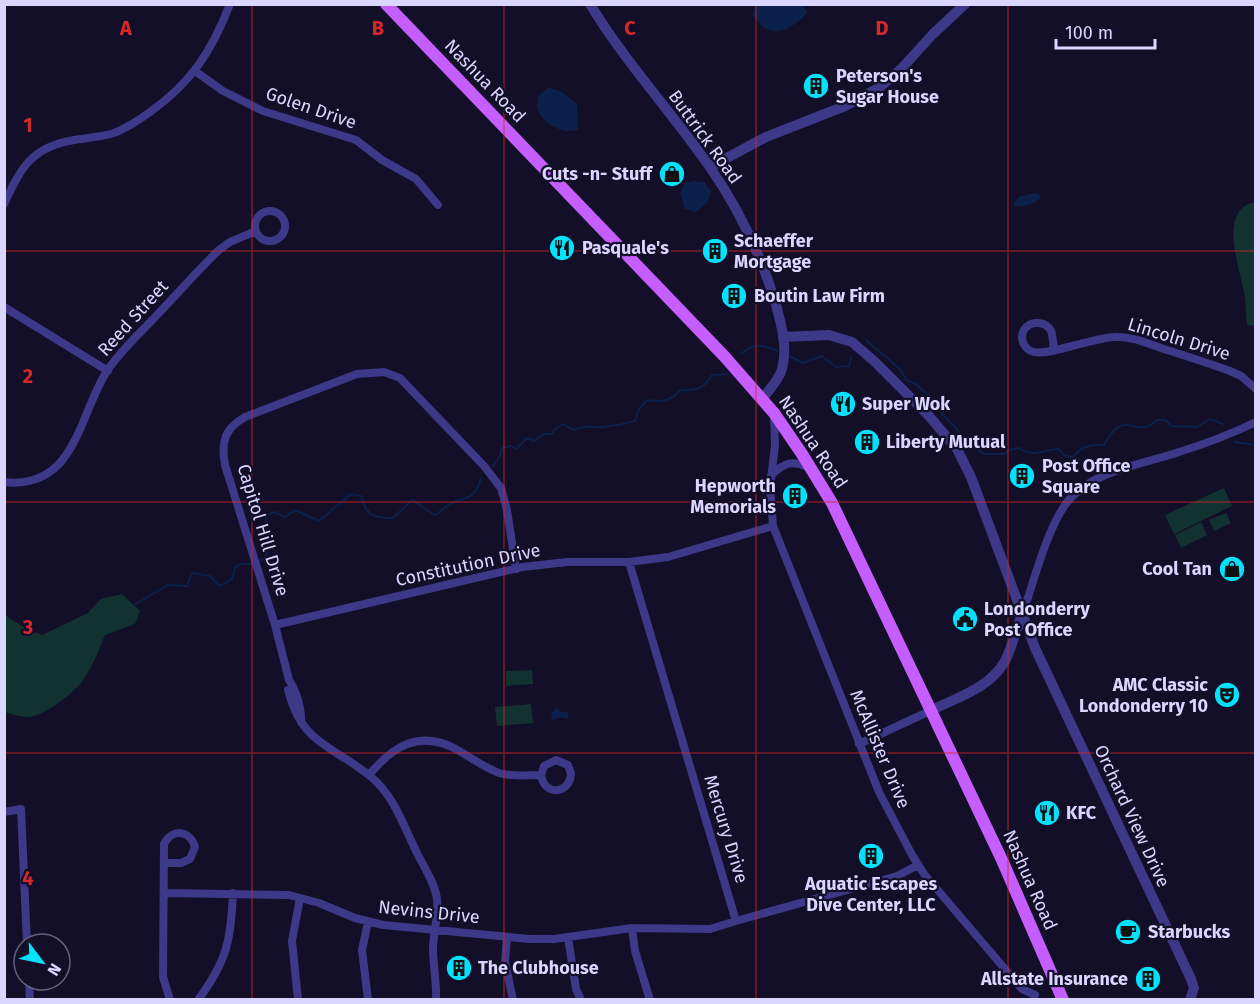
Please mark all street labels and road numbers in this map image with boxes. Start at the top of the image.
street label: Nashua Road [440,35,530,127]
street label: Golen Drive [263,82,359,134]
street label: Buttrick Road [664,86,746,188]
street label: Reed Street [93,275,173,361]
street label: Lincoln Drive [1125,313,1233,365]
street label: Nashua Road [774,391,852,493]
street label: Capitol Hill Drive [232,461,294,599]
street label: Constitution Drive [394,539,542,591]
street label: McAllister Drive [845,686,915,812]
street label: Orchard View Drive [1089,741,1175,891]
street label: Mercury Drive [699,772,753,886]
street label: Nashua Road [998,826,1062,934]
street label: Nevins Drive [377,896,481,928]

